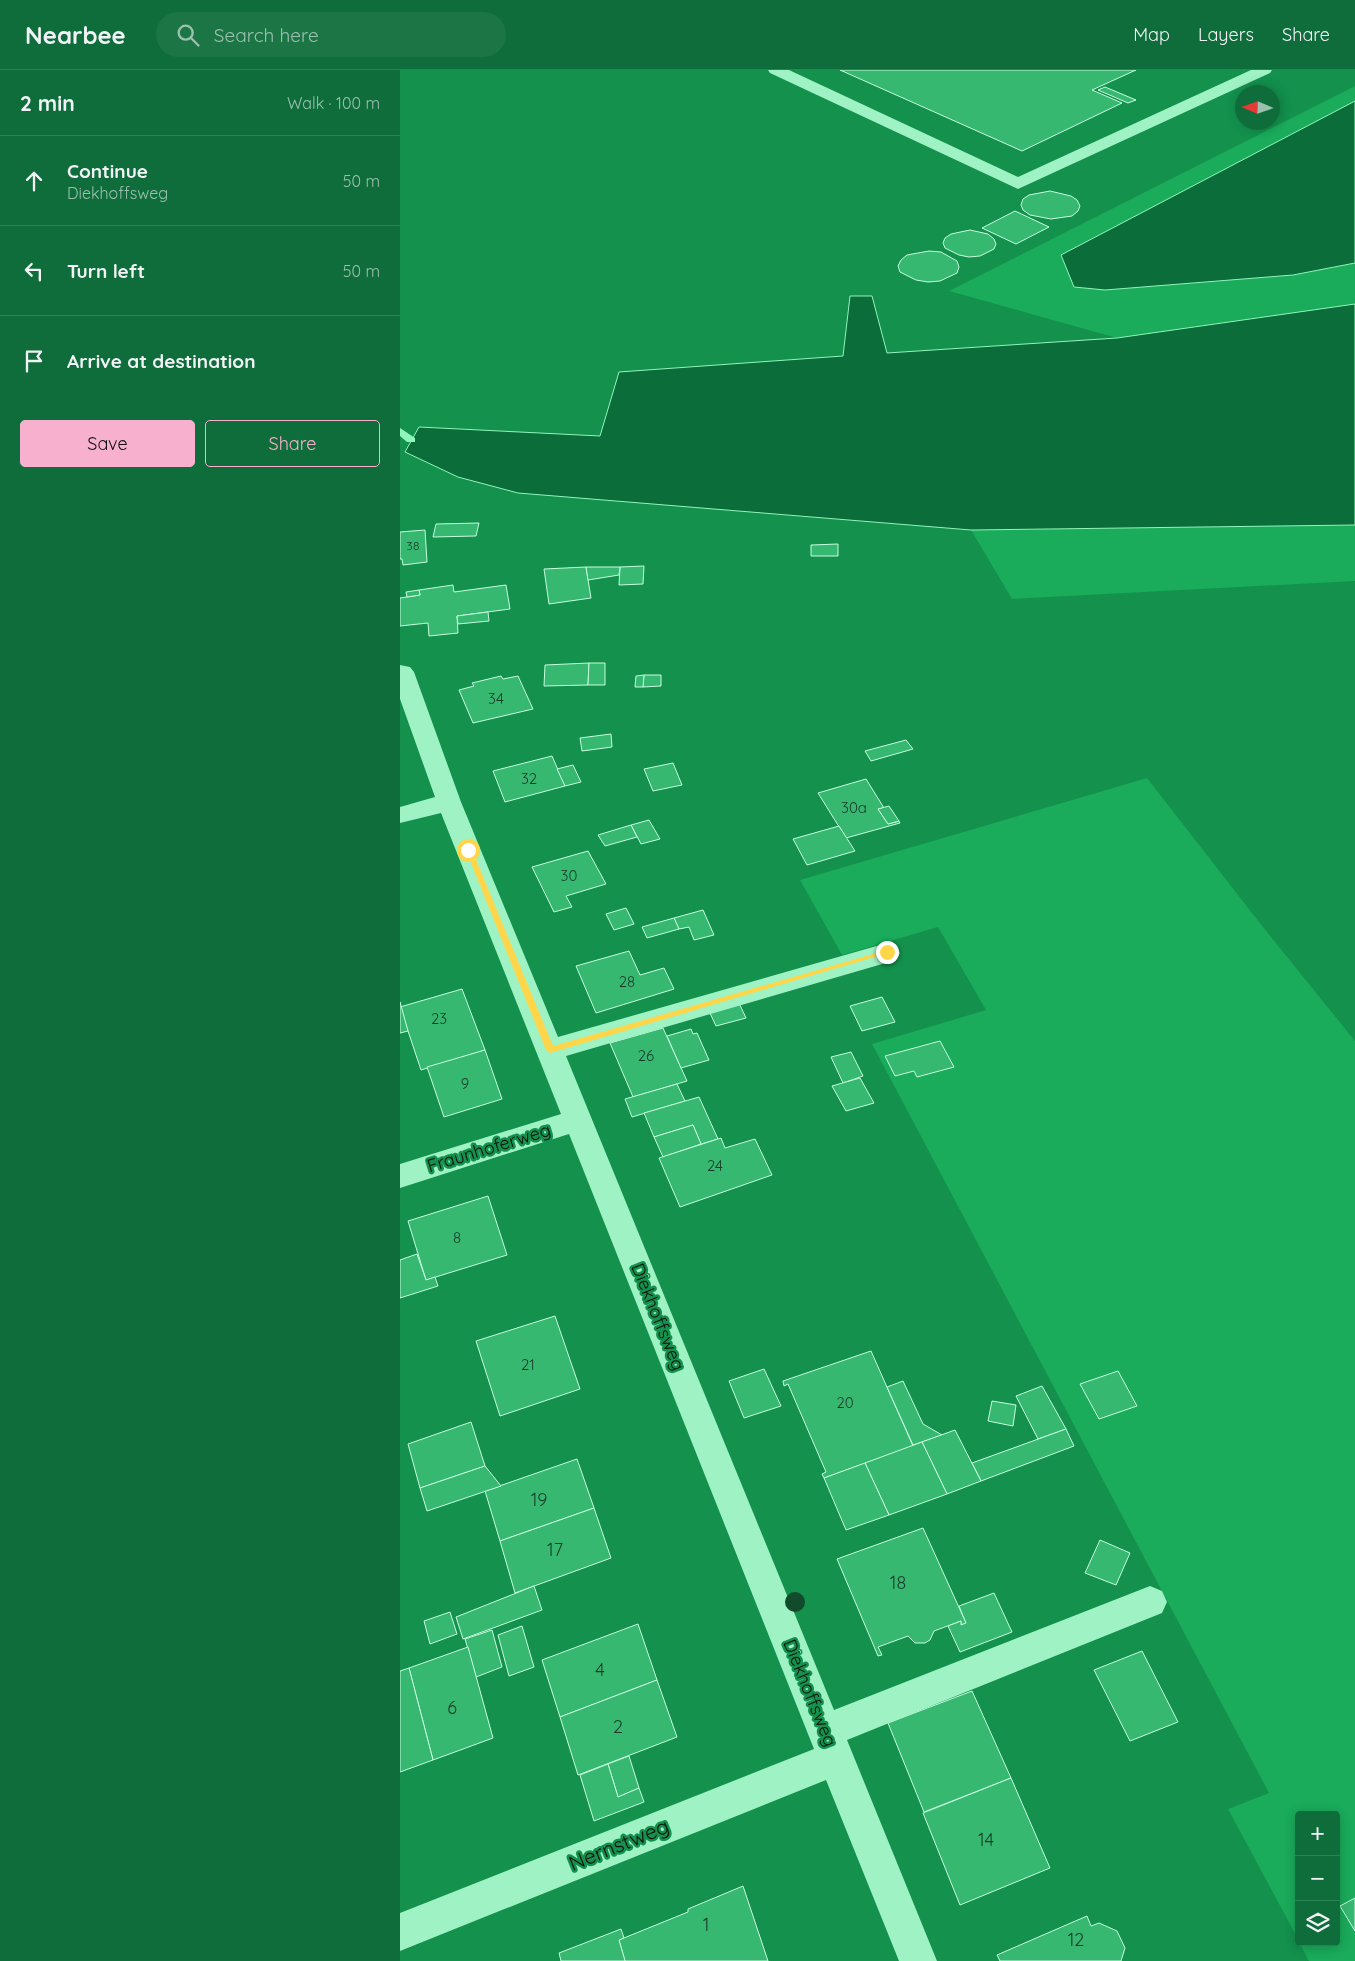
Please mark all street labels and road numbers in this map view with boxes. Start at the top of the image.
street label: Fraunhoferweg [424,1118,553,1177]
street label: Diekhoffsweg [626,1260,690,1374]
street label: Diekhoffsweg [778,1636,842,1750]
street label: Nernstweg [565,1812,673,1876]

